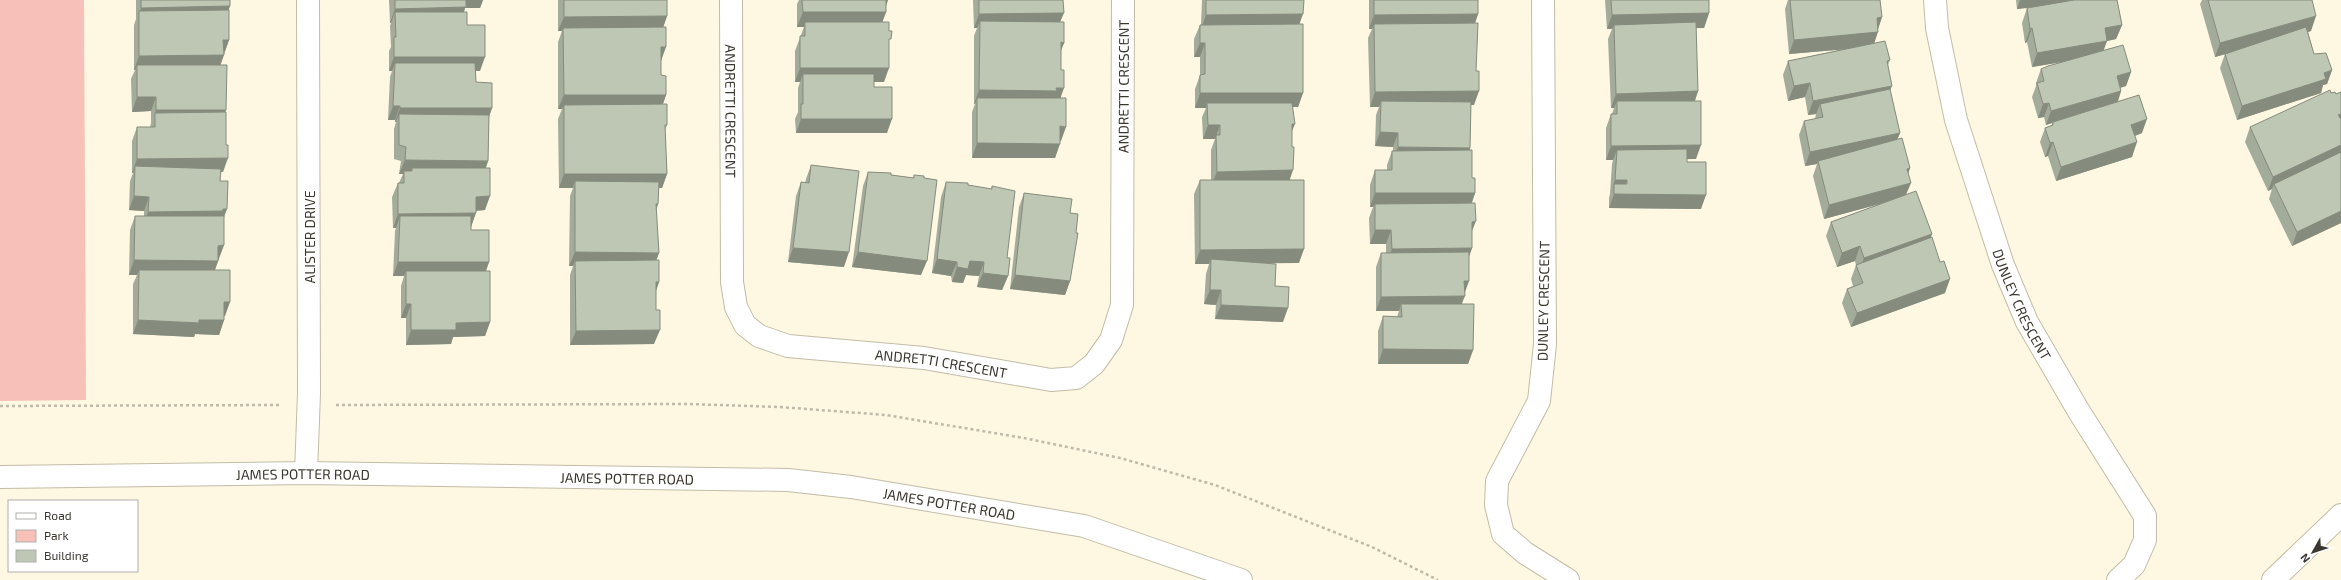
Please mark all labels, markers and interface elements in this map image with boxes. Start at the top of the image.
street label: ANDRETTI CRESCENT [1114,19,1131,153]
street label: ANDRETTI CRESCENT [723,44,740,178]
street label: ALISTER DRIVE [301,190,318,284]
street label: DUNLEY CRESCENT [1533,241,1553,361]
street label: DUNLEY CRESCENT [1990,247,2055,363]
street label: ANDRETTI CRESCENT [874,345,1009,381]
street label: JAMES POTTER ROAD [236,464,370,482]
street label: JAMES POTTER ROAD [560,468,694,487]
street label: JAMES POTTER ROAD [882,484,1017,523]
legend [8,500,138,572]
text: Road [44,508,72,522]
text: Park [44,528,69,542]
north arrow [2293,532,2333,572]
text: Building [44,548,89,562]
text: N [2297,551,2312,566]

